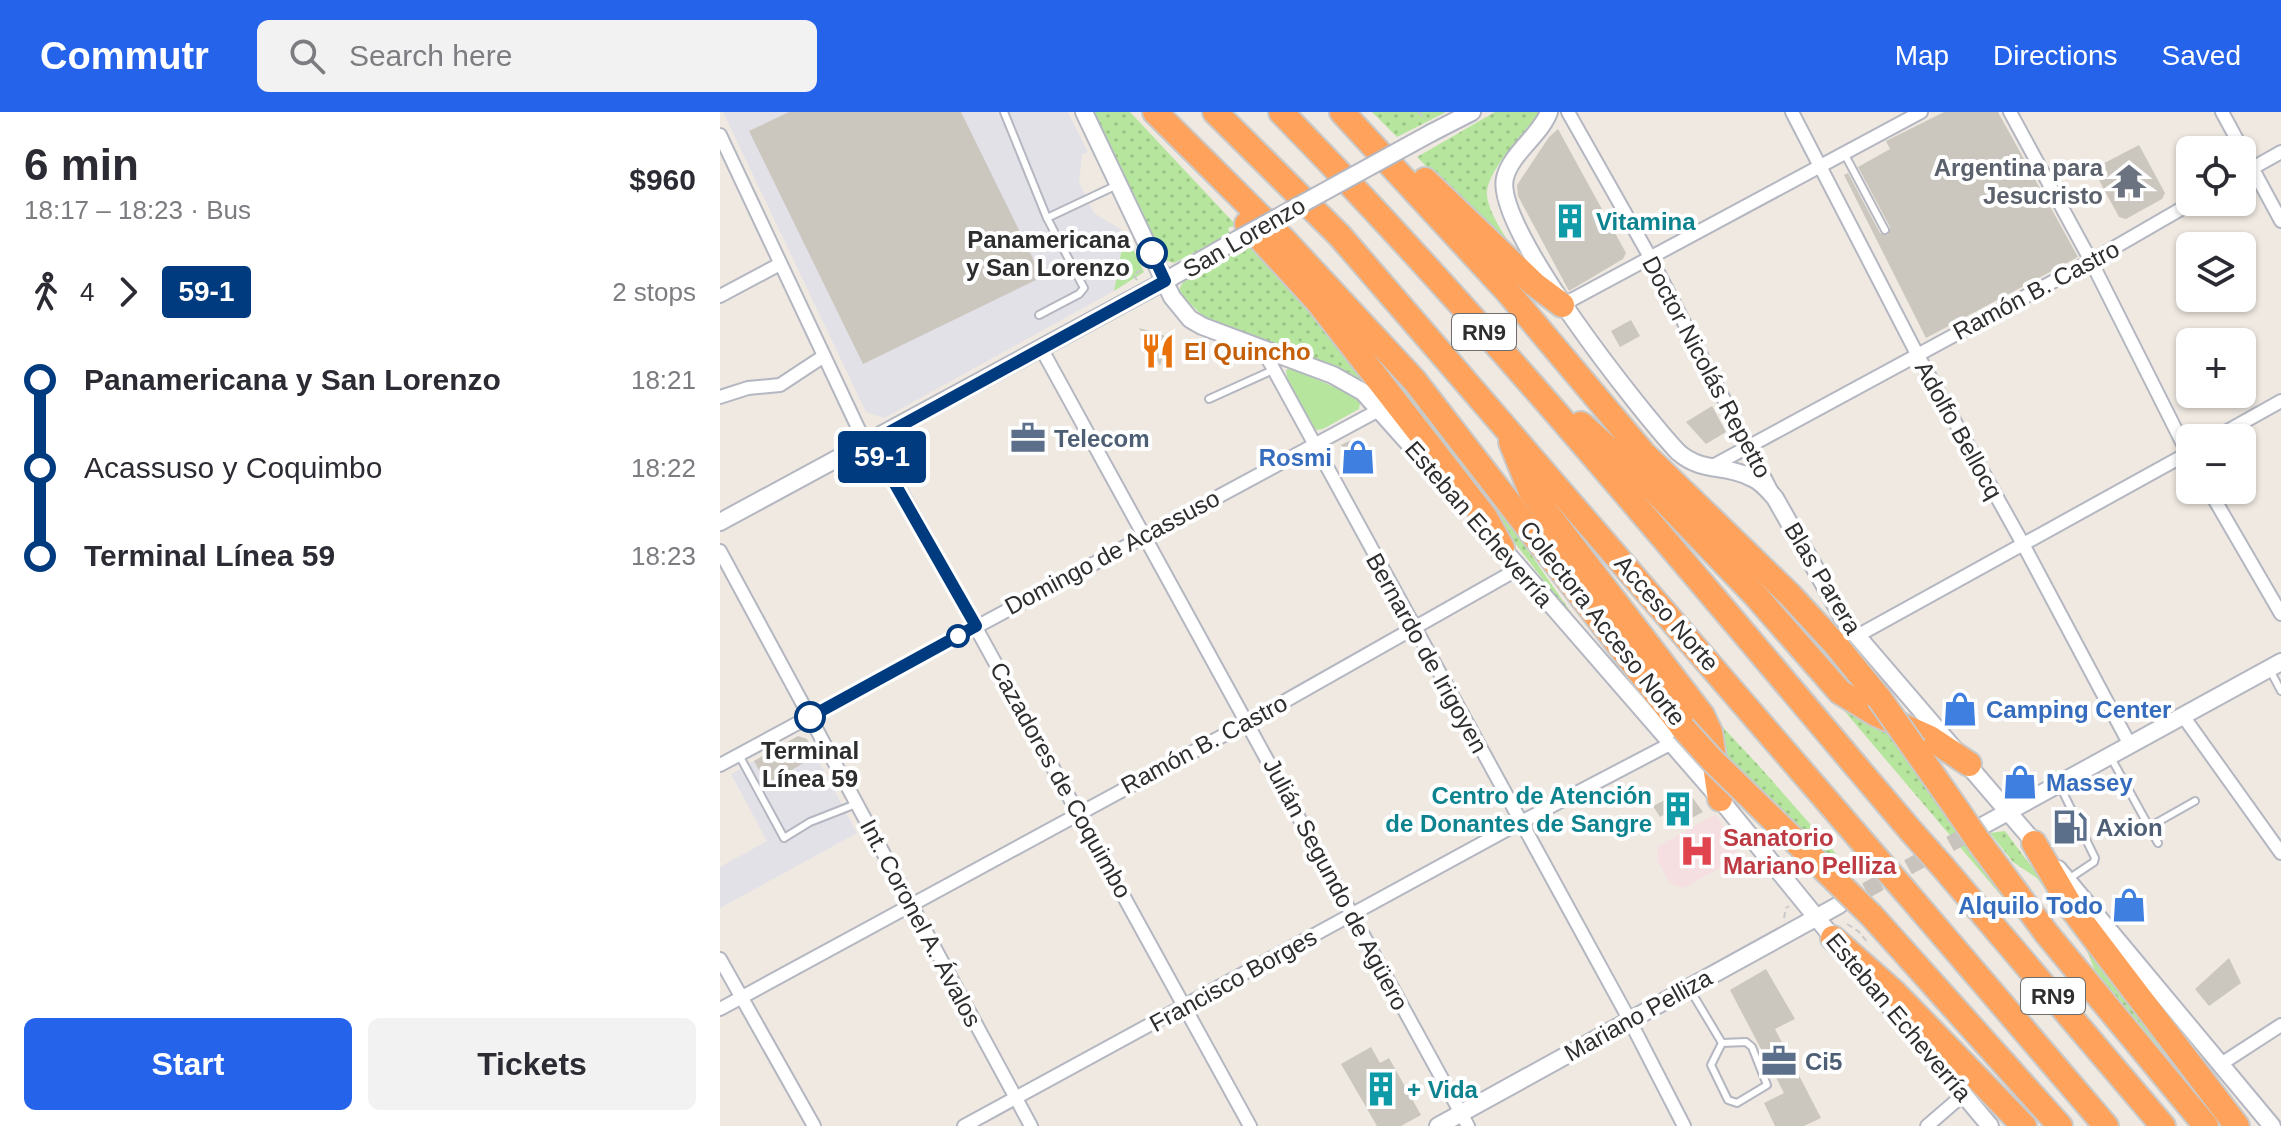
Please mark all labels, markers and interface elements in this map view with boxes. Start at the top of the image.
search box [257,20,817,92]
icon: search [285,34,329,78]
text: Commutr [40,35,209,77]
text: Search here [349,39,512,72]
text: Map [1895,40,1949,71]
text: Directions [1993,40,2118,71]
text: Saved [2162,40,2241,71]
map controls [2176,136,2256,504]
button: locate [2176,136,2256,216]
text: 6 min [24,140,139,189]
place label: Argentina para Jesucristo [1934,154,2104,209]
temple icon: Argentina para Jesucristo [2110,162,2148,200]
text: $960 [629,163,696,196]
street label: San Lorenzo [1178,191,1310,283]
text: 18:17 – 18:23 · Bus [24,195,251,225]
building icon: Vitamina [1551,202,1589,240]
place label: Vitamina [1596,208,1696,235]
place label: Panamericana y San Lorenzo [966,226,1131,281]
button: layers [2176,232,2256,312]
street label: Ramón B. Castro [1948,235,2124,345]
marker: Panamericana y San Lorenzo [1137,238,1167,268]
street label: Doctor Nicolás Repetto [1637,252,1777,482]
icon: walk [24,270,68,314]
icon: forward [106,270,150,314]
text: 59-1 [178,276,235,307]
text: 4 [80,277,94,307]
text: 2 stops [612,277,696,307]
road number: RN9 [1452,314,1516,350]
button: + [2176,328,2256,408]
restaurant icon: El Quincho [1139,332,1177,370]
place label: El Quincho [1184,338,1311,365]
street label: Adolfo Bellocq [1910,356,2008,504]
text: Panamericana y San Lorenzo [84,363,501,396]
text: 18:21 [631,365,696,395]
office icon: Telecom [1009,419,1047,457]
button: − [2176,424,2256,504]
place label: Telecom [1054,425,1150,452]
line badge: 59-1 [826,431,938,483]
street label: Esteban Echeverría [1400,436,1559,613]
shop icon: Rosmi [1339,438,1377,476]
text: 59-1 [854,441,910,472]
place label: Rosmi [1259,444,1332,471]
text: Acassuso y Coquimbo [84,451,382,484]
text: 18:22 [631,453,696,483]
street label: Domingo de Acassuso [1000,484,1224,620]
street label: Colectora Acceso Norte [1515,515,1691,731]
street label: Blas Parera [1779,517,1867,639]
text: Terminal Línea 59 [84,539,335,572]
text: 18:23 [631,541,696,571]
street label: Bernardo de Irigoyen [1361,548,1493,758]
street label: Acceso Norte [1610,550,1724,676]
unlabelled marker [947,625,969,647]
street label: Cazadores de Coquimbo [985,657,1137,903]
street label: Ramón B. Castro [1116,689,1292,799]
shop icon: Camping Center [1941,690,1979,728]
place label: Camping Center [1986,696,2171,723]
marker: Terminal Línea 59 [795,702,825,732]
place label: Terminal Línea 59 [761,737,859,792]
street label: Julián Segundo de Agüero [1258,753,1414,1015]
shop icon: Massey [2001,763,2039,801]
place label: Massey [2046,769,2133,796]
place label: Centro de Atención de Donantes de Sangre [1385,782,1652,837]
building icon: Centro de Atención de Donantes de Sangre [1659,790,1697,828]
fuel station icon: Axion [2051,808,2089,846]
place label: Axion [2096,814,2163,841]
street label: Int. Coronel A. Ávalos [855,815,987,1031]
place label: Sanatorio Mariano Pelliza [1723,824,1897,879]
hospital icon: Sanatorio Mariano Pelliza [1678,832,1716,870]
shop icon: Alquilo Todo [2110,886,2148,924]
place label: Alquilo Todo [1958,892,2103,919]
street label: Francisco Borges [1145,923,1321,1037]
street label: Esteban Echeverría [1821,928,1978,1107]
street label: Mariano Pelliza [1560,963,1717,1067]
road number: RN9 [2021,978,2085,1014]
button: Start [24,1018,352,1110]
button: Tickets [368,1018,696,1110]
office icon: Ci5 [1760,1042,1798,1080]
place label: Ci5 [1805,1048,1842,1075]
building icon: + Vida [1362,1070,1400,1108]
place label: + Vida [1407,1076,1479,1103]

